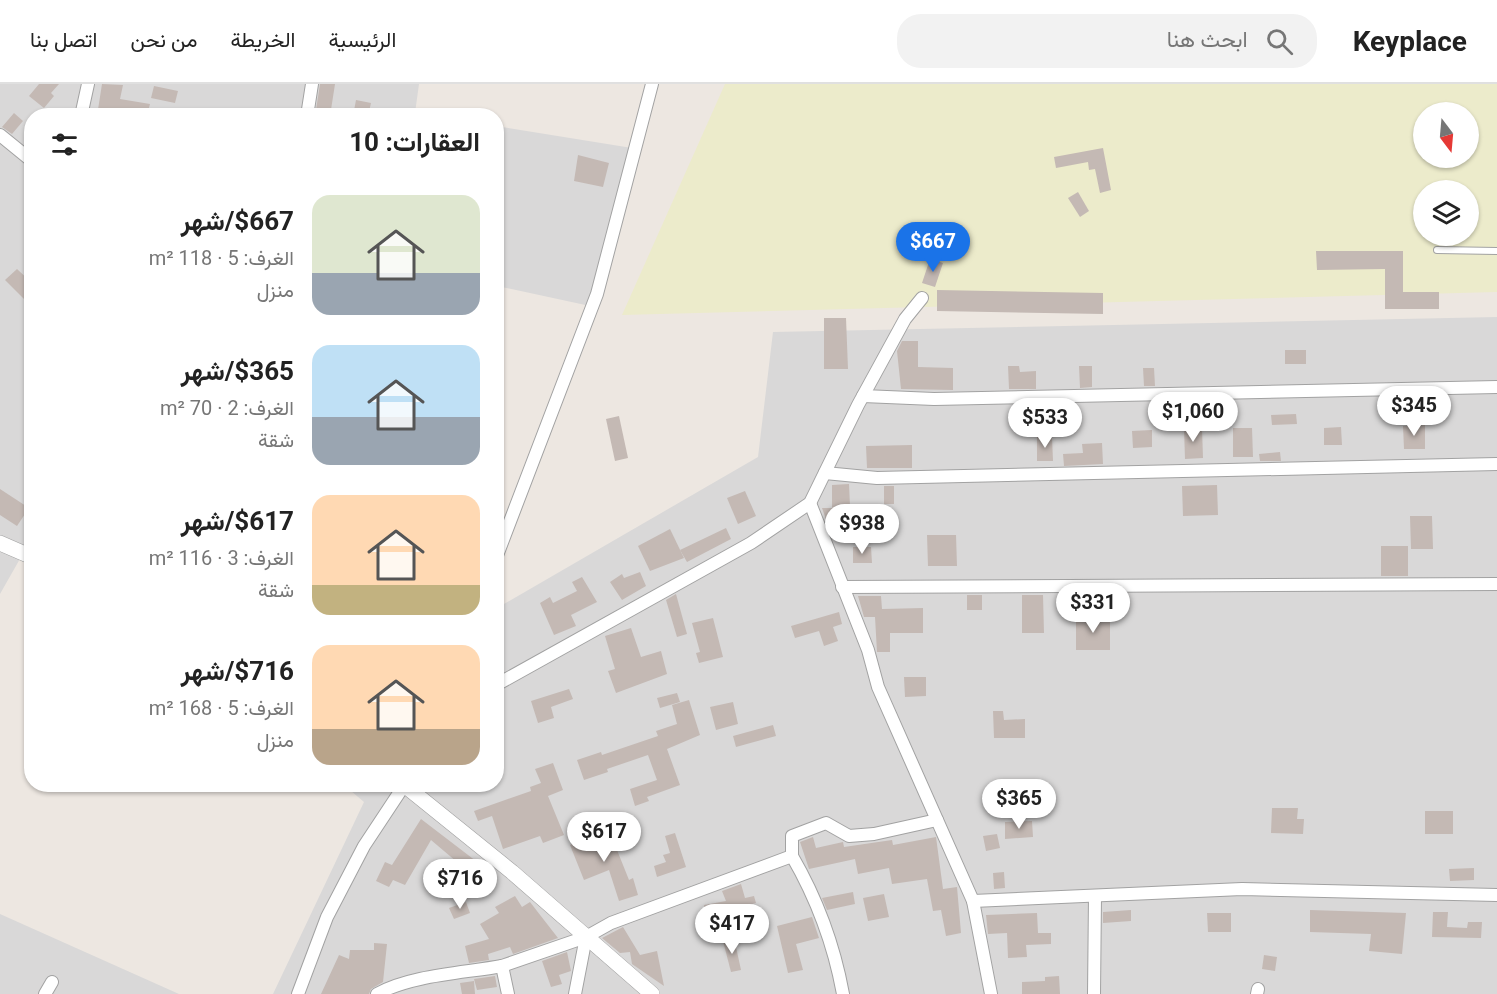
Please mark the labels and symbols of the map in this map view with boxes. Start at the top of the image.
north arrow [1413,102,1479,168]
pin: $667 [897,222,969,273]
pin: $345 [1378,386,1450,437]
pin: $1,060 [1144,392,1242,443]
pin: $533 [1009,398,1081,449]
pin: $938 [826,504,898,555]
pin: $331 [1057,583,1129,634]
pin: $365 [983,779,1055,830]
pin: $617 [568,812,640,863]
pin: $716 [424,859,496,910]
pin: $417 [696,904,768,955]

